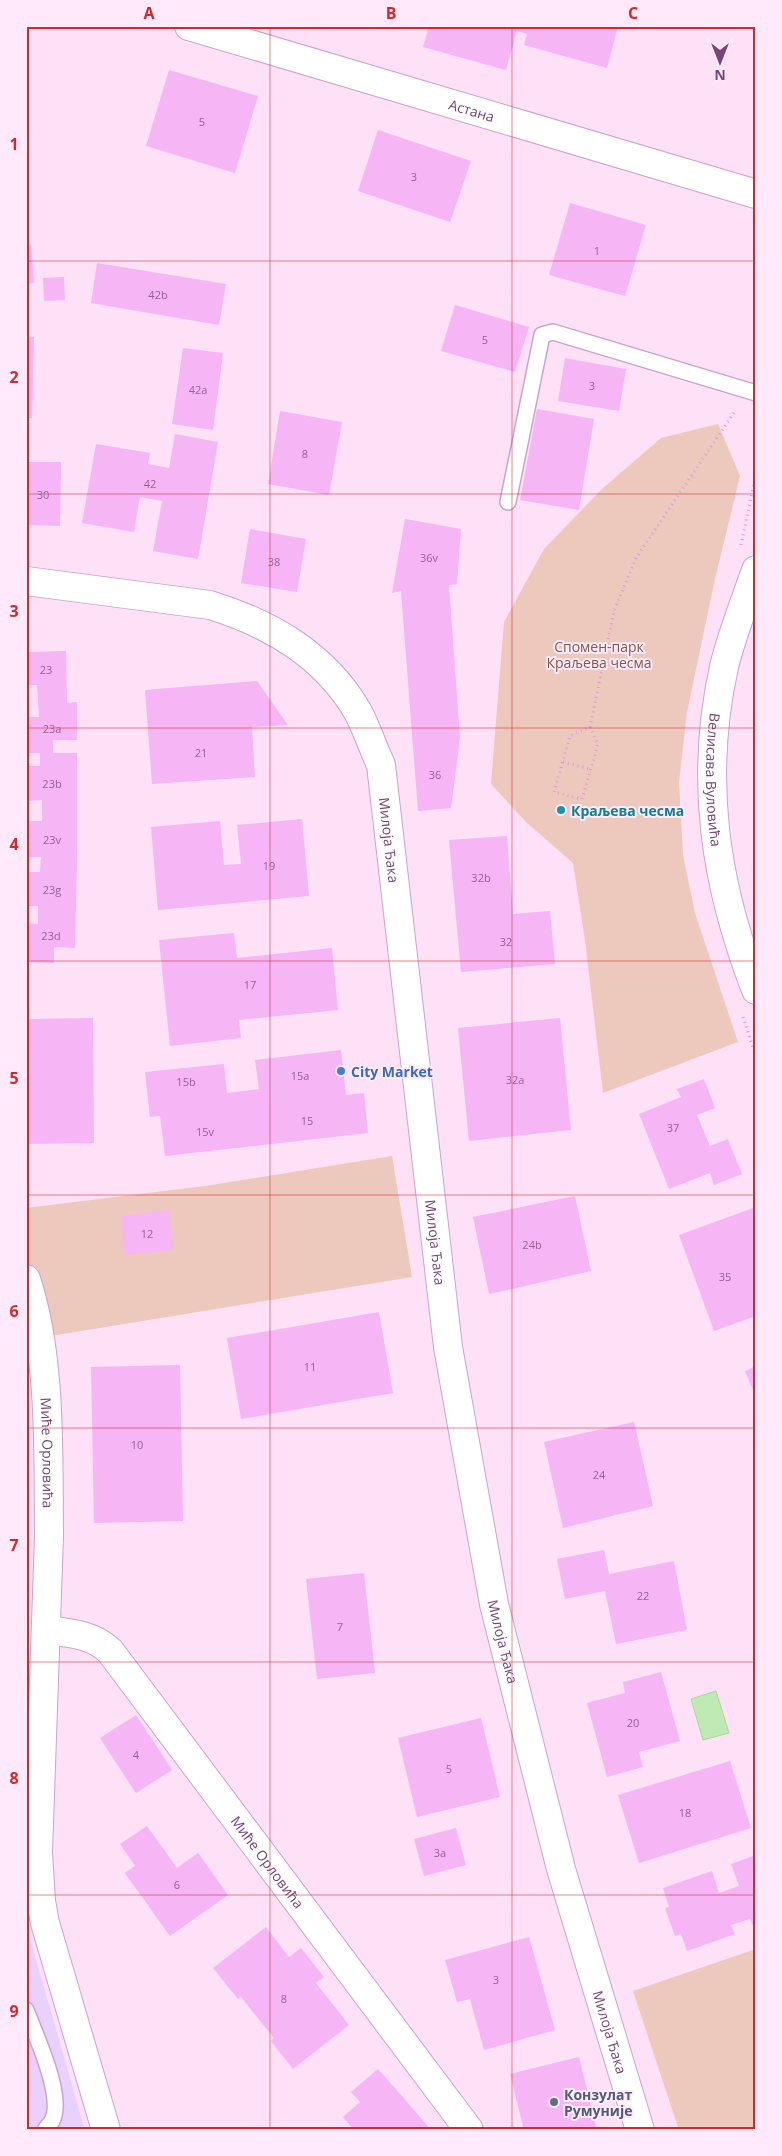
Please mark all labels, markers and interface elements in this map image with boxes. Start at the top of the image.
text: A [143,2,155,24]
text: B [386,2,396,24]
text: C [628,2,638,24]
north arrow [694,38,744,88]
text: N [714,66,726,85]
street label: Астана [447,94,497,126]
house number: 5 [199,114,205,129]
text: 1 [9,133,19,155]
house number: 3 [411,169,417,184]
house number: 1 [594,243,600,258]
house number: 42b [148,287,168,302]
house number: 5 [482,332,488,347]
text: 2 [9,366,19,388]
house number: 3 [589,378,595,393]
house number: 42a [189,382,207,397]
house number: 8 [302,446,308,461]
house number: 42 [144,476,156,491]
house number: 30 [37,487,49,502]
house number: 36v [420,550,439,565]
house number: 38 [268,554,280,569]
text: 3 [9,600,19,622]
park label: Спомен-парк Краљева чесма [546,637,652,672]
house number: 23 [40,662,52,677]
street label: Велисава Вуловића [703,712,727,848]
house number: 23a [43,721,61,736]
house number: 21 [195,745,207,760]
house number: 36 [429,767,441,782]
house number: 23b [42,776,62,791]
street label: Милоја Ђака [375,796,404,884]
place label: Краљева чесма [571,801,684,820]
marker: Краљева чесма [555,804,567,816]
house number: 23v [43,832,62,847]
text: 4 [9,833,19,855]
house number: 19 [263,858,275,873]
house number: 32b [471,870,491,885]
house number: 23g [43,882,61,897]
house number: 23d [41,928,61,943]
house number: 32 [500,934,512,949]
house number: 17 [244,977,256,992]
place label: City Market [351,1062,433,1081]
marker: City Market [335,1065,347,1077]
text: 5 [9,1067,19,1089]
house number: 15a [291,1068,309,1083]
house number: 32a [506,1072,524,1087]
house number: 15b [176,1074,196,1089]
house number: 15 [301,1113,313,1128]
house number: 37 [667,1120,679,1135]
house number: 15v [196,1124,215,1139]
street label: Милоја Ђака [422,1199,450,1286]
house number: 12 [141,1226,153,1241]
house number: 24b [522,1237,542,1252]
house number: 35 [719,1269,731,1284]
text: 6 [9,1300,19,1322]
house number: 11 [304,1359,316,1374]
street label: Миће Орловића [37,1397,58,1508]
house number: 10 [131,1437,143,1452]
house number: 24 [593,1467,606,1482]
text: 7 [9,1534,19,1556]
house number: 22 [637,1588,649,1603]
street label: Милоја Ђака [484,1597,523,1685]
house number: 7 [337,1619,343,1634]
house number: 20 [627,1715,639,1730]
house number: 4 [133,1747,140,1762]
house number: 5 [446,1761,452,1776]
text: 8 [9,1767,19,1789]
house number: 18 [679,1805,691,1820]
street label: Миће Орловића [227,1812,309,1912]
house number: 3a [434,1845,446,1860]
house number: 6 [174,1877,180,1892]
house number: 3 [493,1972,499,1987]
street label: Милоја Ђака [589,1988,632,2076]
house number: 8 [281,1991,287,2006]
text: 9 [9,2000,19,2022]
place label: Конзулат Румуније [564,2085,633,2120]
marker: Конзулат Румуније [548,2096,560,2108]

